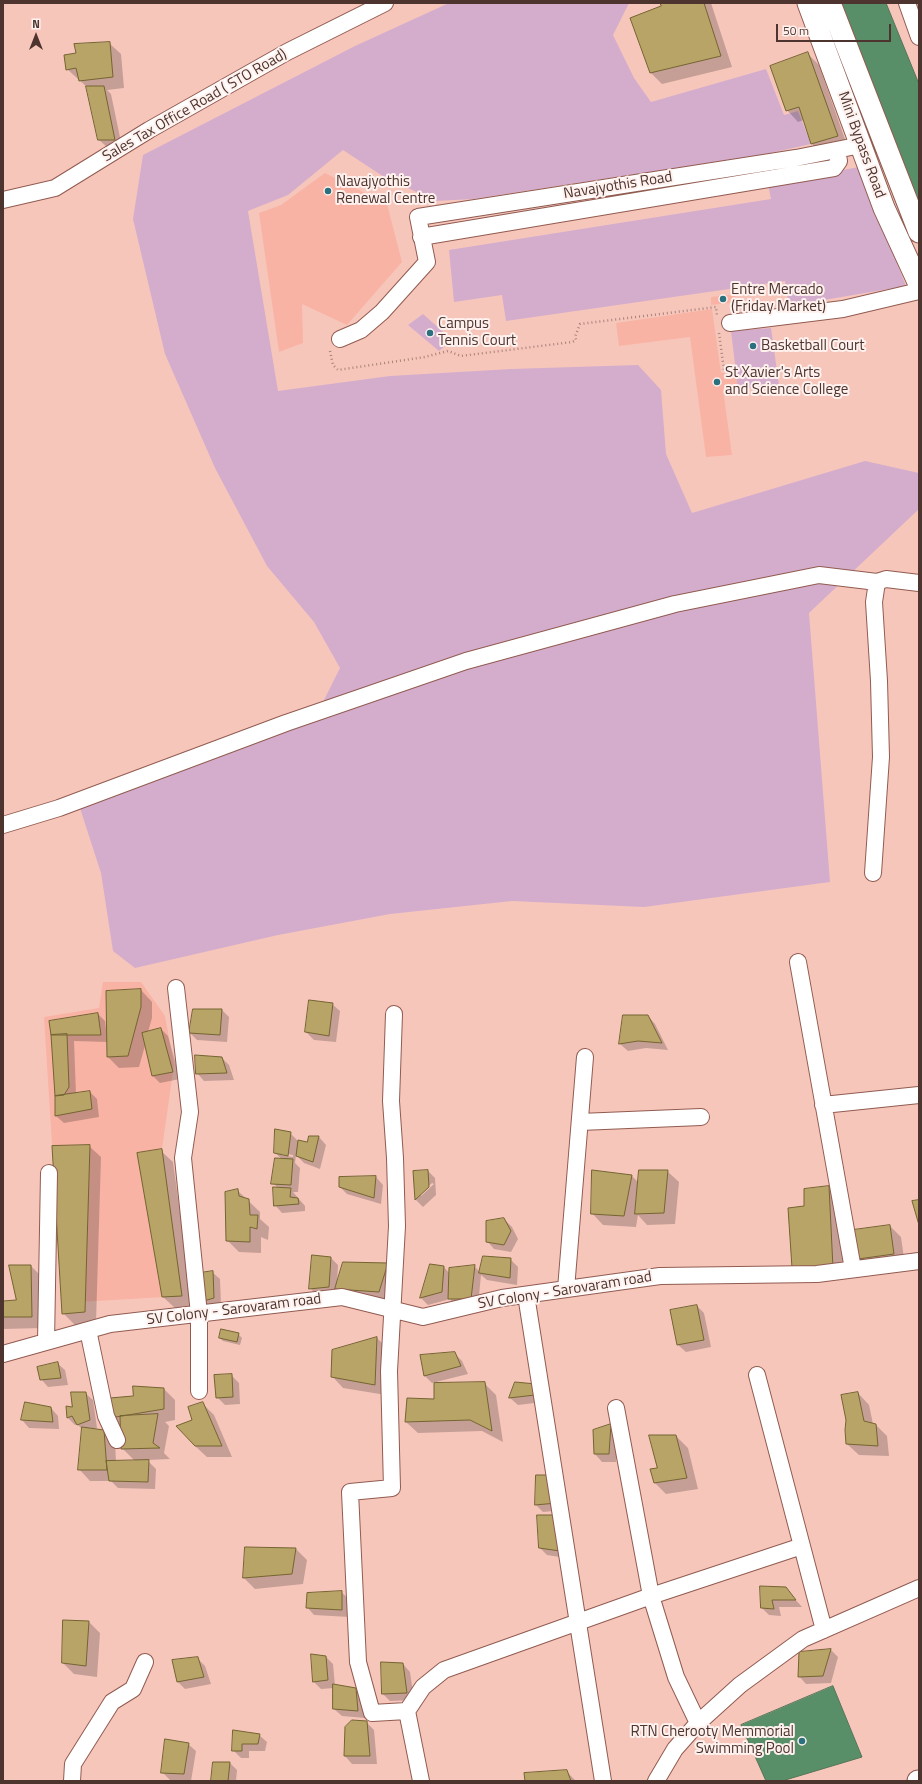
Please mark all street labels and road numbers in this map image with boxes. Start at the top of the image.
street label: Sales Tax Office Road ( STO Road) [100,46,290,166]
street label: Mini Bypass Road [833,89,889,201]
street label: Navajyothis Road [562,169,674,203]
street label: SV Colony - Sarovaram road [477,1268,653,1314]
street label: SV Colony - Sarovaram road [146,1290,322,1330]

